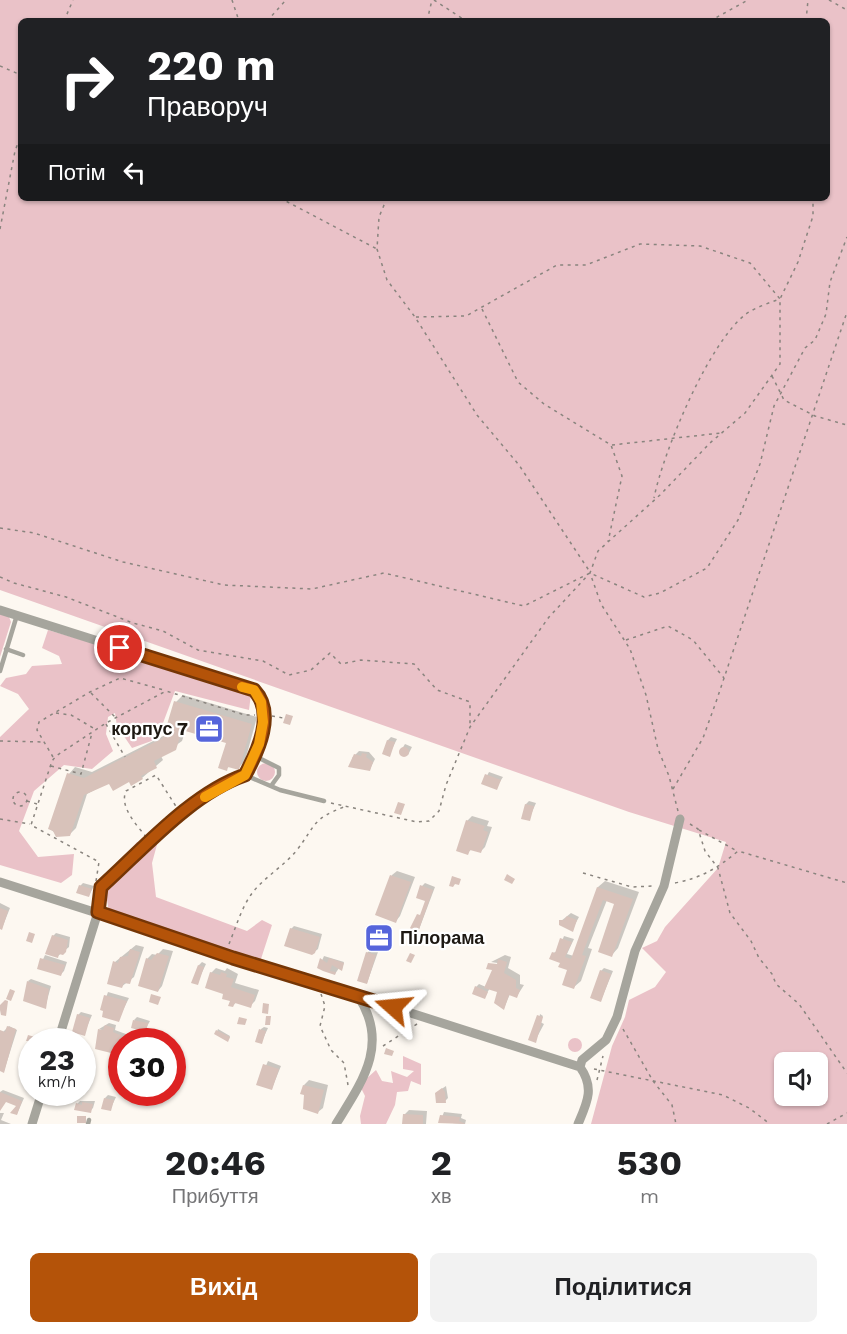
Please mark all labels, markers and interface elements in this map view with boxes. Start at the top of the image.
text: 220 m [147,41,276,90]
icon: right [48,42,126,120]
text: Праворуч [147,91,268,123]
icon: left [118,156,151,189]
text: Потім [48,160,106,185]
pin [94,622,145,673]
icon: arrive [103,631,136,664]
office icon: корпус 7 [193,713,225,745]
place label: корпус 7 [111,718,188,739]
office icon: Пілорама [363,922,395,954]
place label: Пілорама [400,927,485,948]
position arrow [361,975,425,1039]
speed limit sign: 30 [108,1028,186,1106]
text: 23 [39,1042,75,1077]
map controls [774,1052,828,1106]
button: sound [774,1052,828,1106]
text: km/h [38,1073,76,1091]
text: 20:46 [165,1142,266,1184]
text: 2 [430,1142,452,1184]
text: 530 [617,1142,682,1184]
text: Прибуття [172,1184,259,1208]
text: хв [431,1184,452,1208]
text: m [640,1184,659,1208]
button: Вихід [30,1253,418,1322]
button: Поділитися [430,1253,817,1322]

